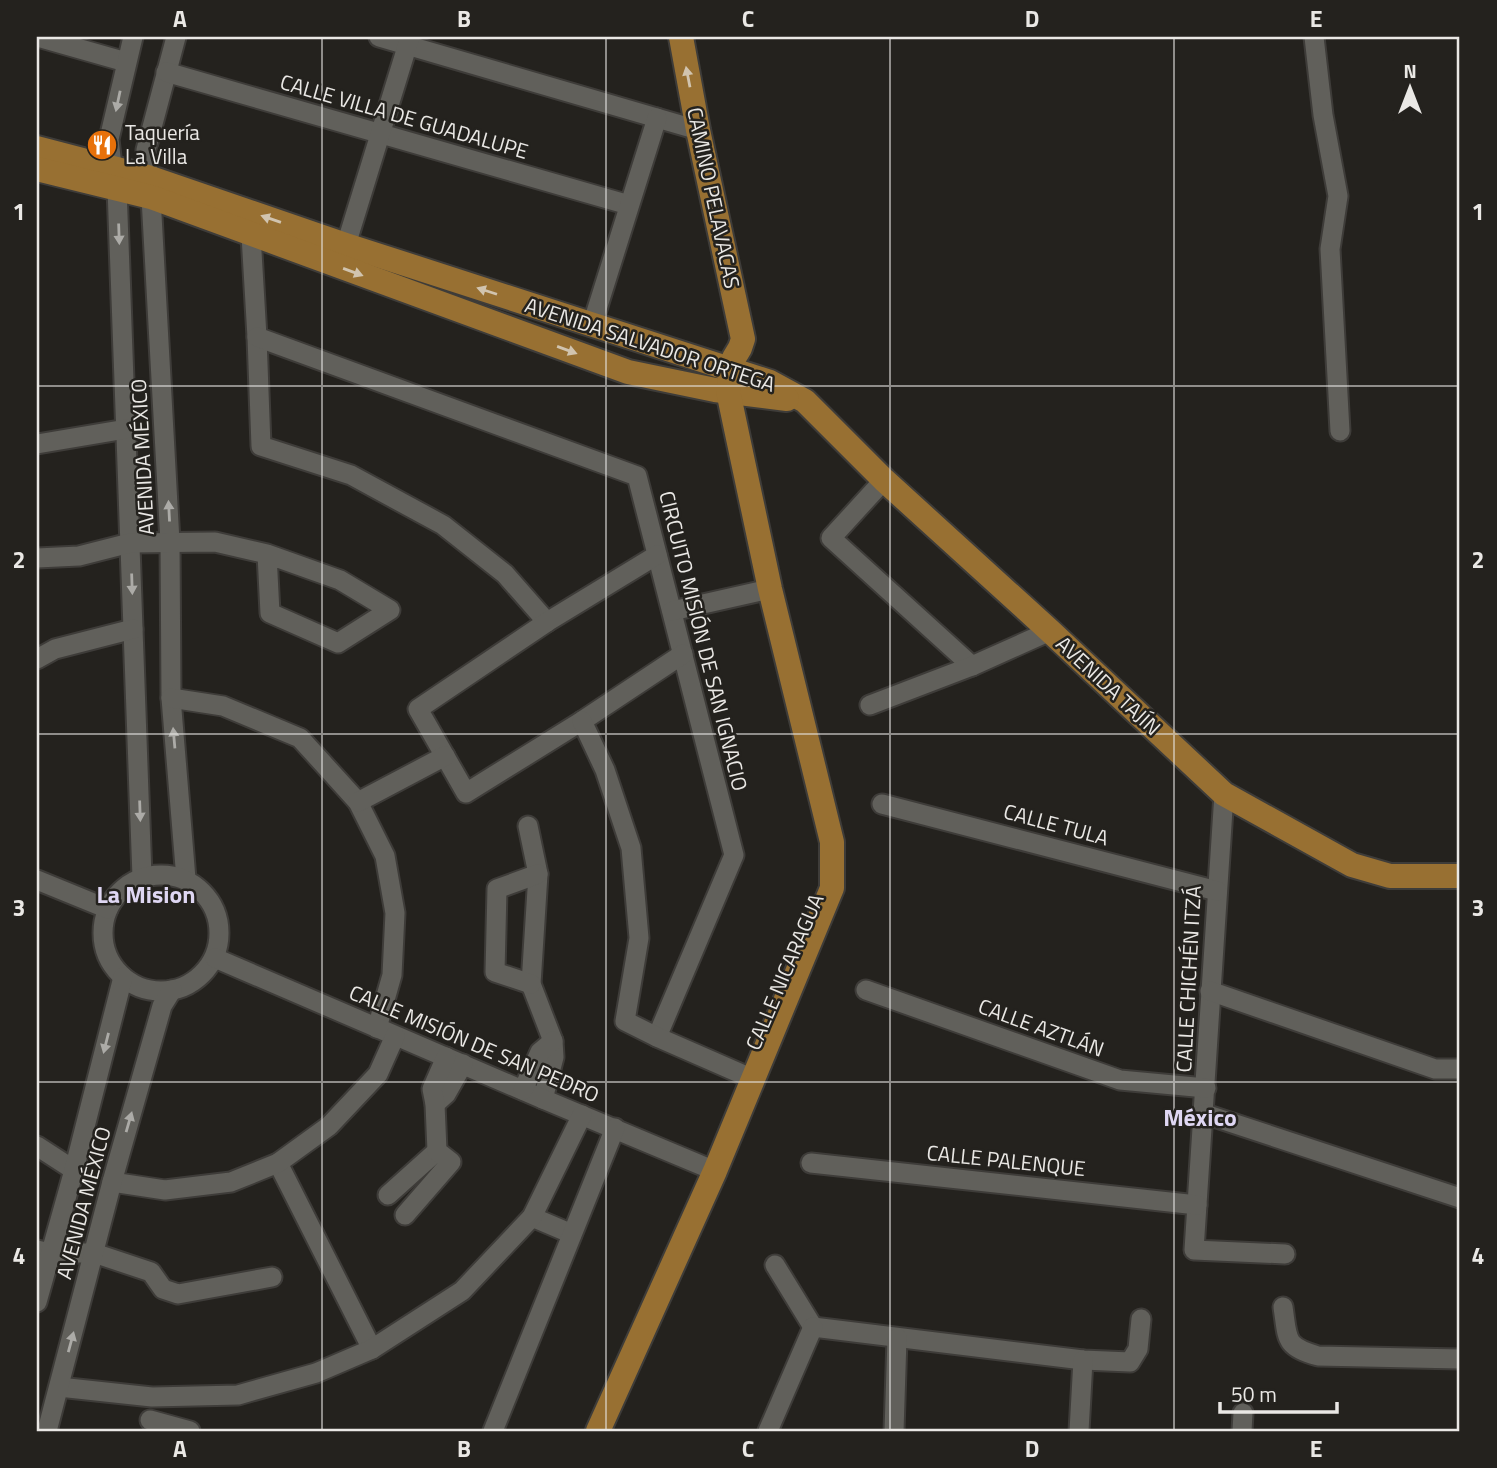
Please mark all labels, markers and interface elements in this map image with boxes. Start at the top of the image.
text: A [173,1,187,36]
text: B [457,1,471,36]
text: C [742,1,754,36]
text: D [1025,1,1039,36]
text: E [1310,1,1322,36]
north arrow [1374,52,1444,122]
text: N [1403,56,1417,85]
street label: CALLE VILLA DE GUADALUPE [276,65,532,167]
one-way arrow [682,66,693,88]
one-way arrow [112,90,123,112]
street label: CAMINO PELAVACAS [679,104,749,291]
place label: Taquería La Villa [125,116,200,172]
restaurant icon: Taquería La Villa [85,128,119,162]
text: 1 [13,194,25,229]
text: 1 [1472,194,1484,229]
one-way arrow [260,213,281,224]
one-way arrow [113,223,125,245]
one-way arrow [343,267,364,278]
one-way arrow [476,285,497,296]
street label: AVENIDA SALVADOR ORTEGA [521,288,780,400]
one-way arrow [557,345,578,356]
street label: AVENIDA MÉXICO [122,378,162,536]
street label: CIRCUITO MISIÓN DE SAN IGNACIO [651,487,757,794]
one-way arrow [163,499,174,521]
text: 2 [13,542,25,577]
text: 2 [1472,542,1484,577]
one-way arrow [126,573,137,595]
street label: AVENIDA TAJÍN [1049,628,1168,742]
one-way arrow [168,727,179,749]
street label: CALLE TULA [1000,795,1113,854]
one-way arrow [134,800,145,822]
district label: La Mision [96,876,196,912]
street label: CALLE CHICHÉN ITZÁ [1167,884,1209,1073]
street label: CALLE NICARAGUA [737,888,832,1055]
text: 3 [13,890,25,925]
text: 3 [1472,890,1484,925]
street label: CALLE MISIÓN DE SAN PEDRO [344,976,604,1110]
street label: CALLE AZTLÁN [974,989,1109,1065]
one-way arrow [100,1032,111,1054]
district label: México [1163,1099,1237,1135]
one-way arrow [125,1111,135,1132]
street label: AVENIDA MÉXICO [47,1123,119,1283]
street label: CALLE PALENQUE [925,1136,1087,1184]
text: 4 [13,1238,25,1273]
text: 4 [1472,1238,1484,1273]
one-way arrow [66,1330,77,1352]
scale bar [1220,1370,1338,1414]
text: 50 m [1231,1378,1277,1410]
text: A [173,1431,187,1466]
text: B [457,1431,471,1466]
text: C [742,1431,754,1466]
text: D [1025,1431,1039,1466]
text: E [1310,1431,1322,1466]

